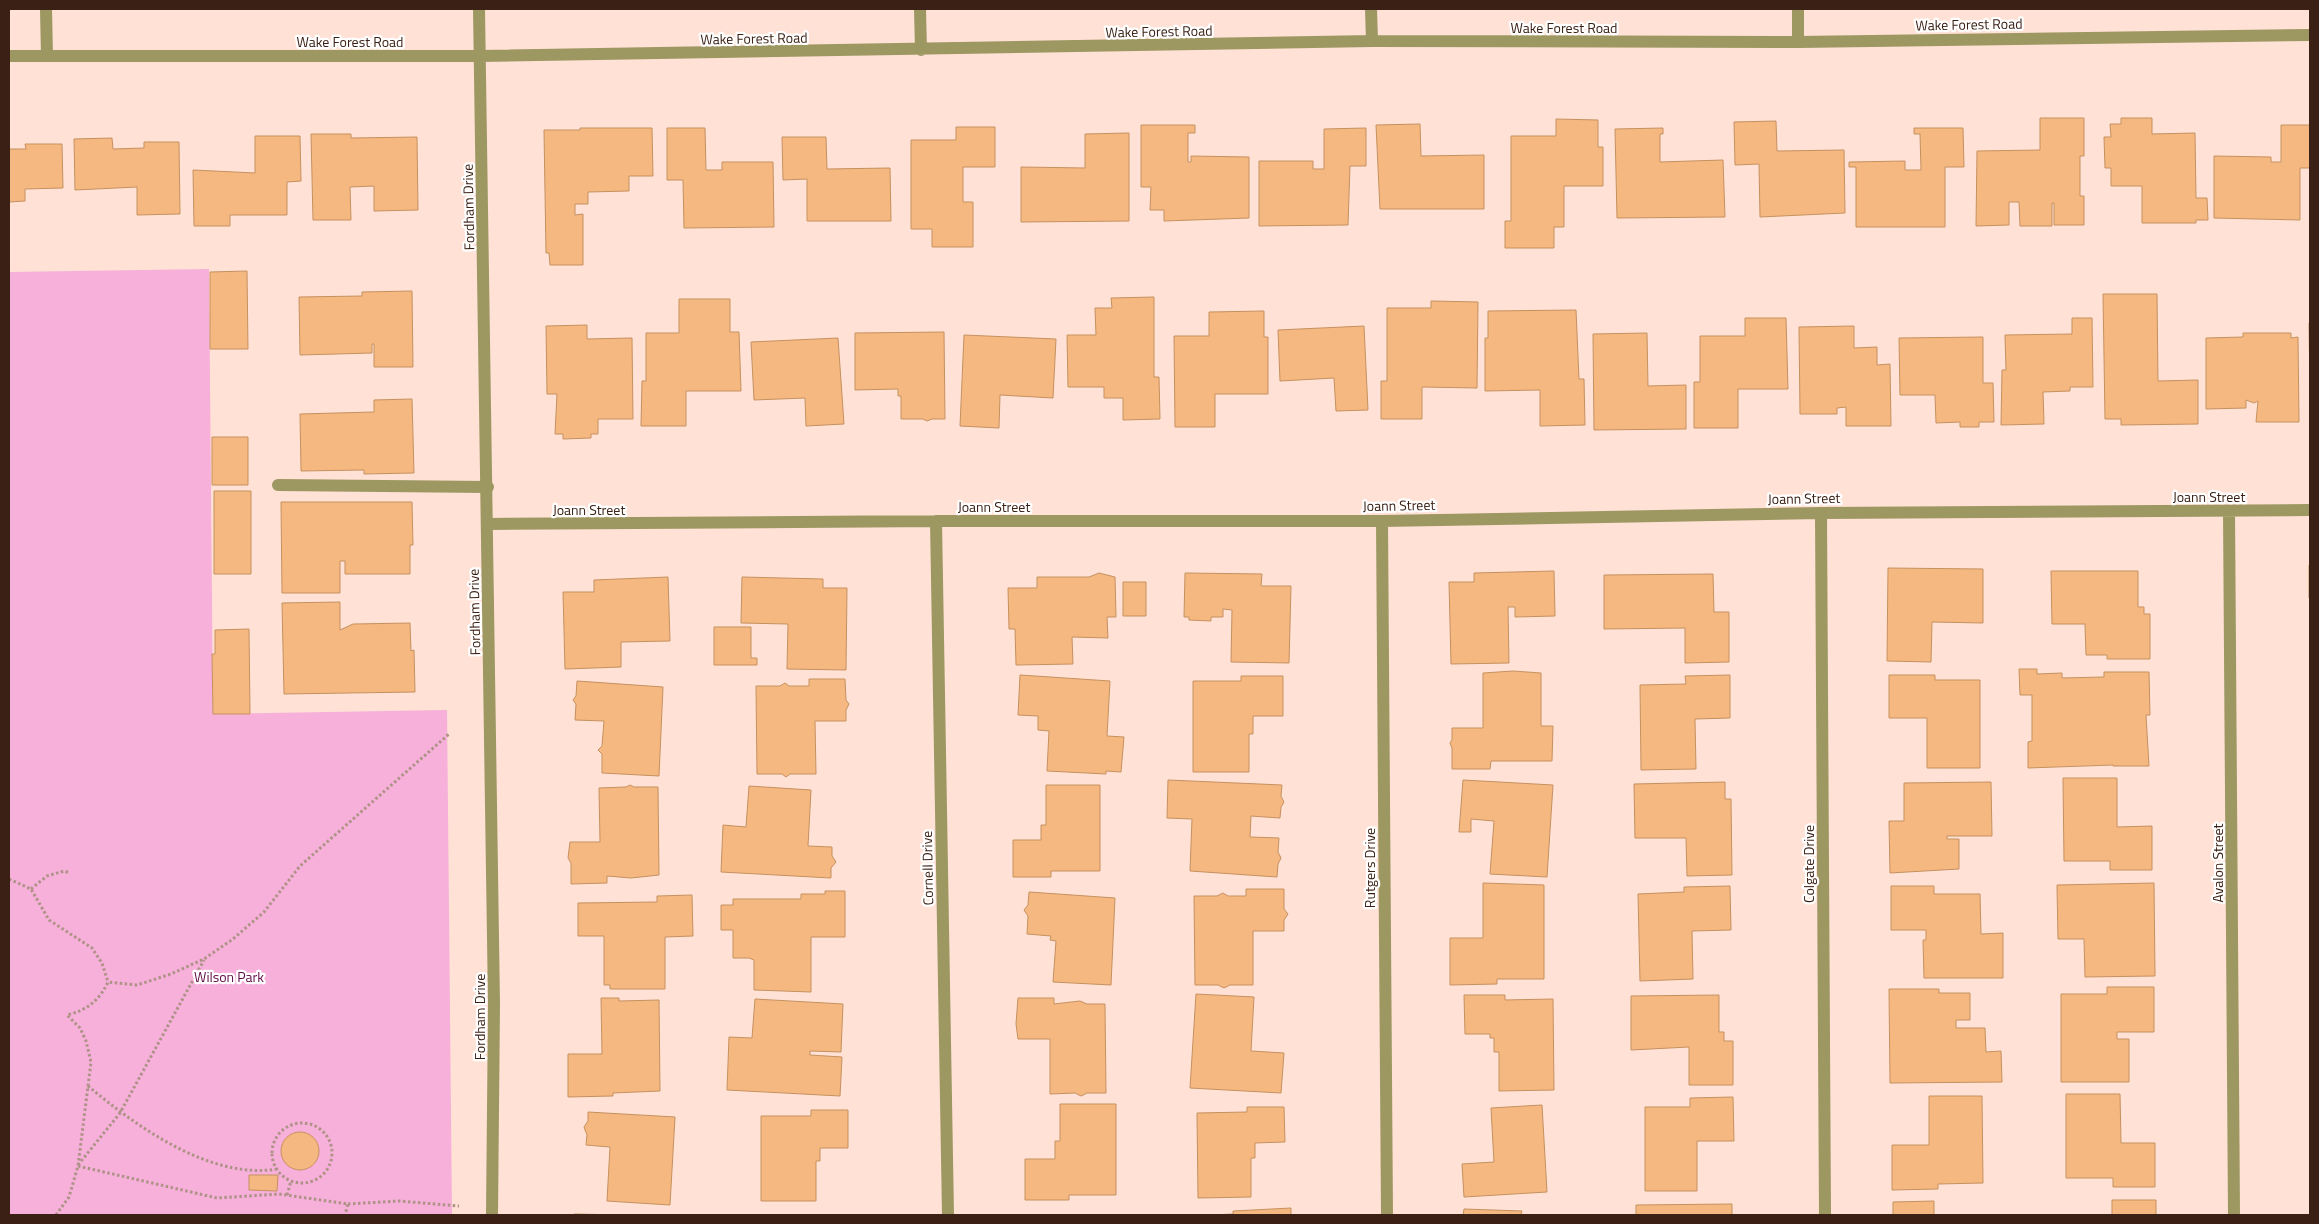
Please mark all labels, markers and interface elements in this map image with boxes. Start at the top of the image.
street label: Wake Forest Road [1915,13,2023,35]
street label: Wake Forest Road [1511,17,1617,38]
street label: Wake Forest Road [1105,20,1213,42]
street label: Wake Forest Road [700,27,808,49]
street label: Wake Forest Road [297,31,403,52]
street label: Fordham Drive [457,164,479,250]
street label: Joann Street [2173,486,2245,507]
street label: Joann Street [1768,487,1841,509]
street label: Joann Street [1363,494,1436,516]
street label: Joann Street [958,496,1030,517]
street label: Joann Street [553,499,625,520]
street label: Fordham Drive [463,569,485,655]
street label: Avalon Street [2207,823,2228,903]
street label: Colgate Drive [1798,825,1819,903]
street label: Rutgers Drive [1359,828,1380,908]
street label: Cornell Drive [916,831,938,905]
park label: Wilson Park [194,966,264,987]
street label: Fordham Drive [469,974,490,1060]

